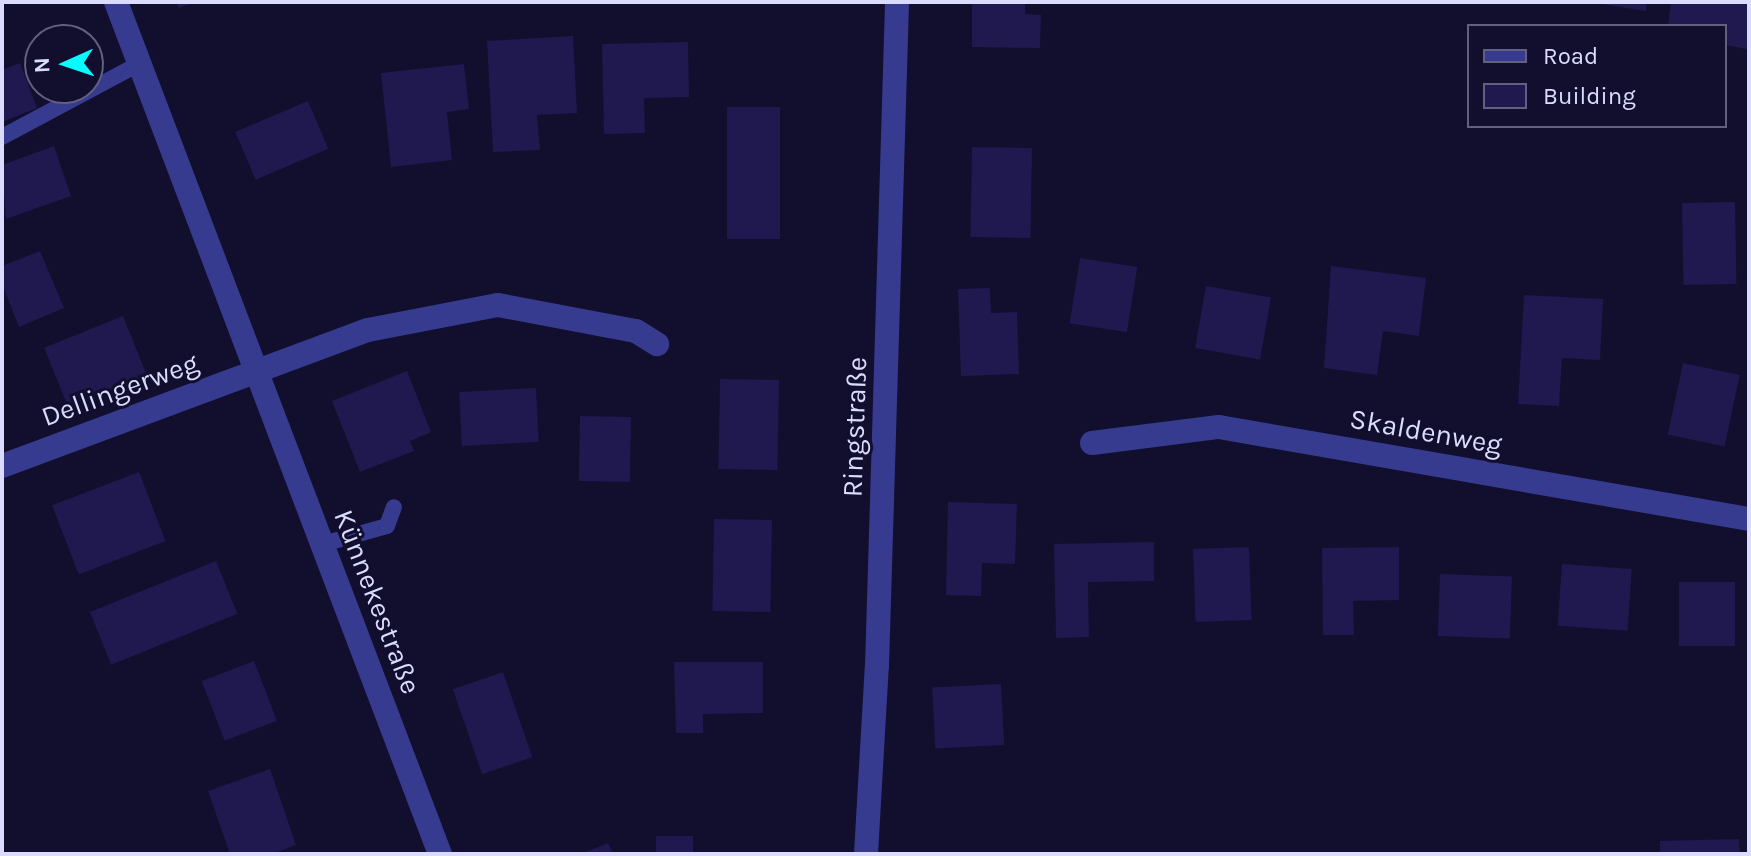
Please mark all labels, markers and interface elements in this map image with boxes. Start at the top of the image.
north arrow [24,24,104,104]
legend [1467,24,1727,128]
text: Road [1543,42,1598,70]
text: N [29,57,55,74]
text: Building [1543,82,1636,110]
street label: Dellingerweg [37,346,203,434]
street label: Ringstraße [836,356,874,498]
street label: Skaldenweg [1347,402,1505,462]
street label: Künnekestraße [326,505,428,699]

